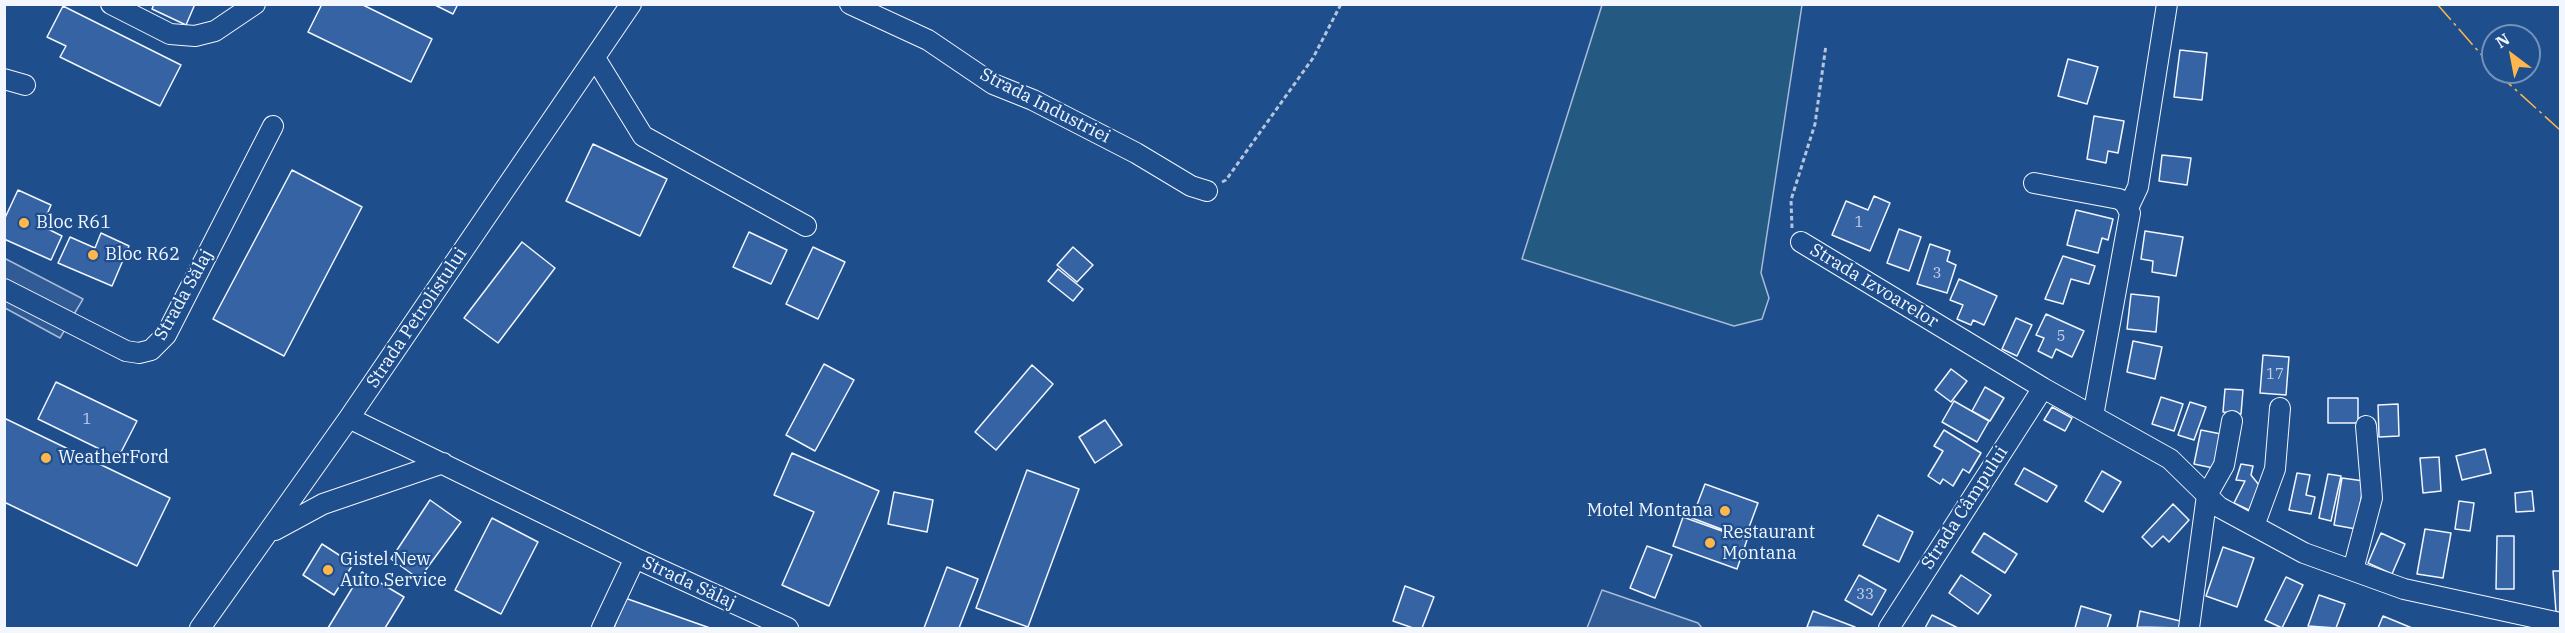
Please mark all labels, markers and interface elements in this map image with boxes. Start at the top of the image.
north arrow [2481,24,2541,84]
text: N [2492,29,2513,52]
street label: Strada Industriei [976,64,1114,148]
place label: Bloc R61 [36,212,111,234]
house number: 1 [1855,214,1863,232]
marker: Bloc R61 [17,216,31,230]
street label: Strada Izvoarelor [1806,239,1942,333]
place label: Bloc R62 [105,244,180,266]
street label: Strada Petrolistului [362,244,472,392]
street label: Strada Sălaj [150,246,218,344]
marker: Bloc R62 [86,248,100,262]
house number: 3 [1933,265,1941,283]
house number: 5 [2057,328,2065,346]
house number: 17 [2266,366,2284,384]
house number: 1 [83,411,91,429]
street label: Strada Câmpului [1917,442,2013,574]
place label: WeatherFord [58,447,169,469]
marker: WeatherFord [39,451,53,465]
place label: Motel Montana [1587,500,1713,522]
marker: Motel Montana [1718,504,1732,518]
place label: Restaurant Montana [1722,522,1815,564]
marker: Restaurant Montana [1703,536,1717,550]
place label: Gistel New Auto Service [340,549,447,592]
street label: Strada Sălaj [639,552,739,614]
marker: Gistel New Auto Service [321,563,335,577]
house number: 33 [1856,586,1874,604]

